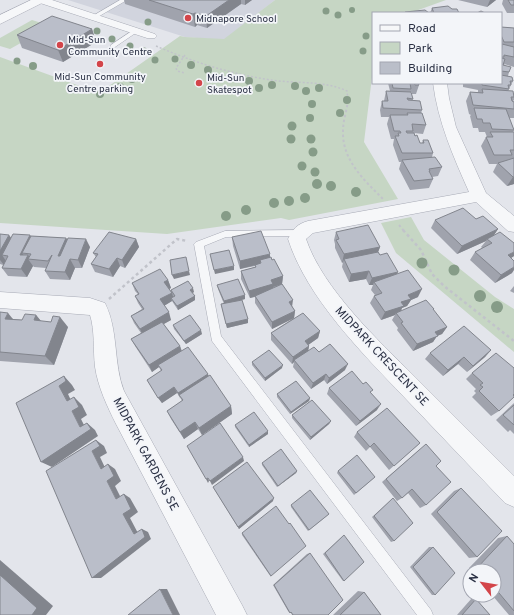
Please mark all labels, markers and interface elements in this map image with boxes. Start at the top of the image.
legend [372,12,502,84]
marker: Midnapore School [183,13,193,23]
place label: Midnapore School [196,13,277,26]
text: Road [408,21,436,37]
place label: Mid-Sun Community Centre [68,34,152,59]
marker: Mid-Sun Community Centre [55,40,65,50]
text: Park [408,41,433,57]
marker: Mid-Sun Community Centre parking [95,59,105,69]
text: Building [408,61,452,77]
place label: Mid-Sun Community Centre parking [54,71,146,96]
place label: Mid-Sun Skatespot [207,72,252,97]
marker: Mid-Sun Skatespot [194,78,204,88]
street label: MIDPARK CRESCENT SE [331,303,432,410]
street label: MIDPARK GARDENS SE [108,395,182,514]
north arrow [462,563,502,603]
text: N [466,571,482,585]

